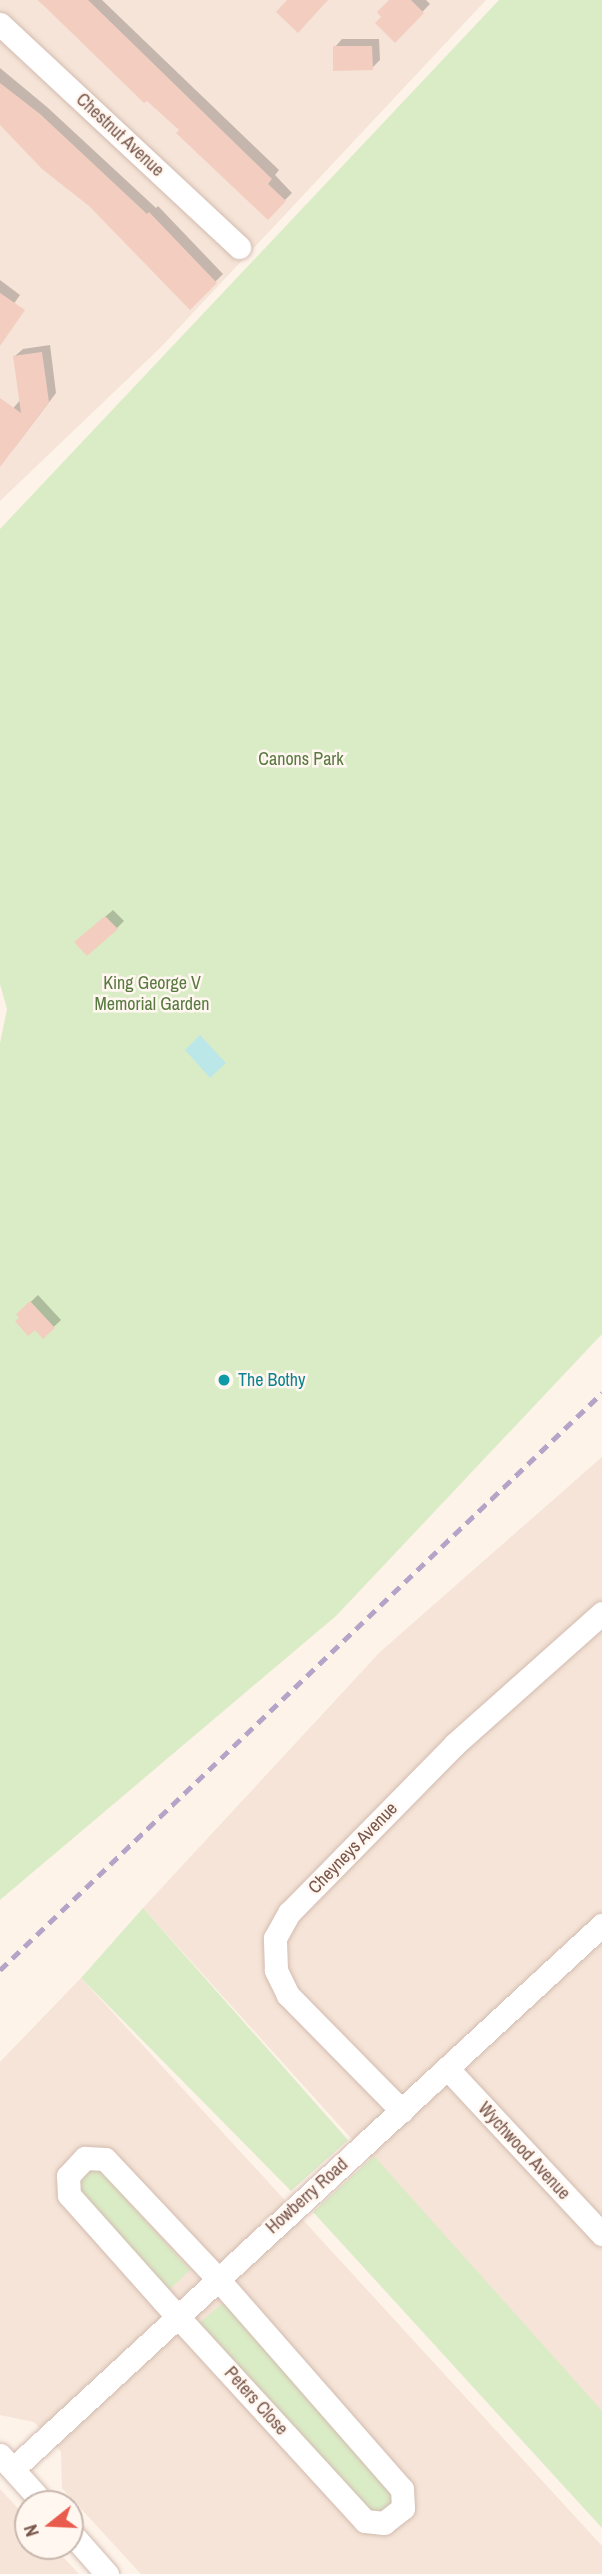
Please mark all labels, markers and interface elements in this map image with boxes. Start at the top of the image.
street label: Chestnut Avenue [71,89,169,181]
park label: Canons Park [258,748,344,770]
park label: King George V Memorial Garden [95,973,209,1016]
place label: The Bothy [238,1369,305,1391]
marker: The Bothy [216,1372,232,1388]
street label: Cheyneys Avenue [304,1798,402,1898]
street label: Wychwood Avenue [473,2098,575,2204]
street label: Howberry Road [262,2154,352,2238]
street label: Peters Close [220,2362,292,2440]
north arrow [14,2490,84,2560]
text: N [17,2522,45,2540]

